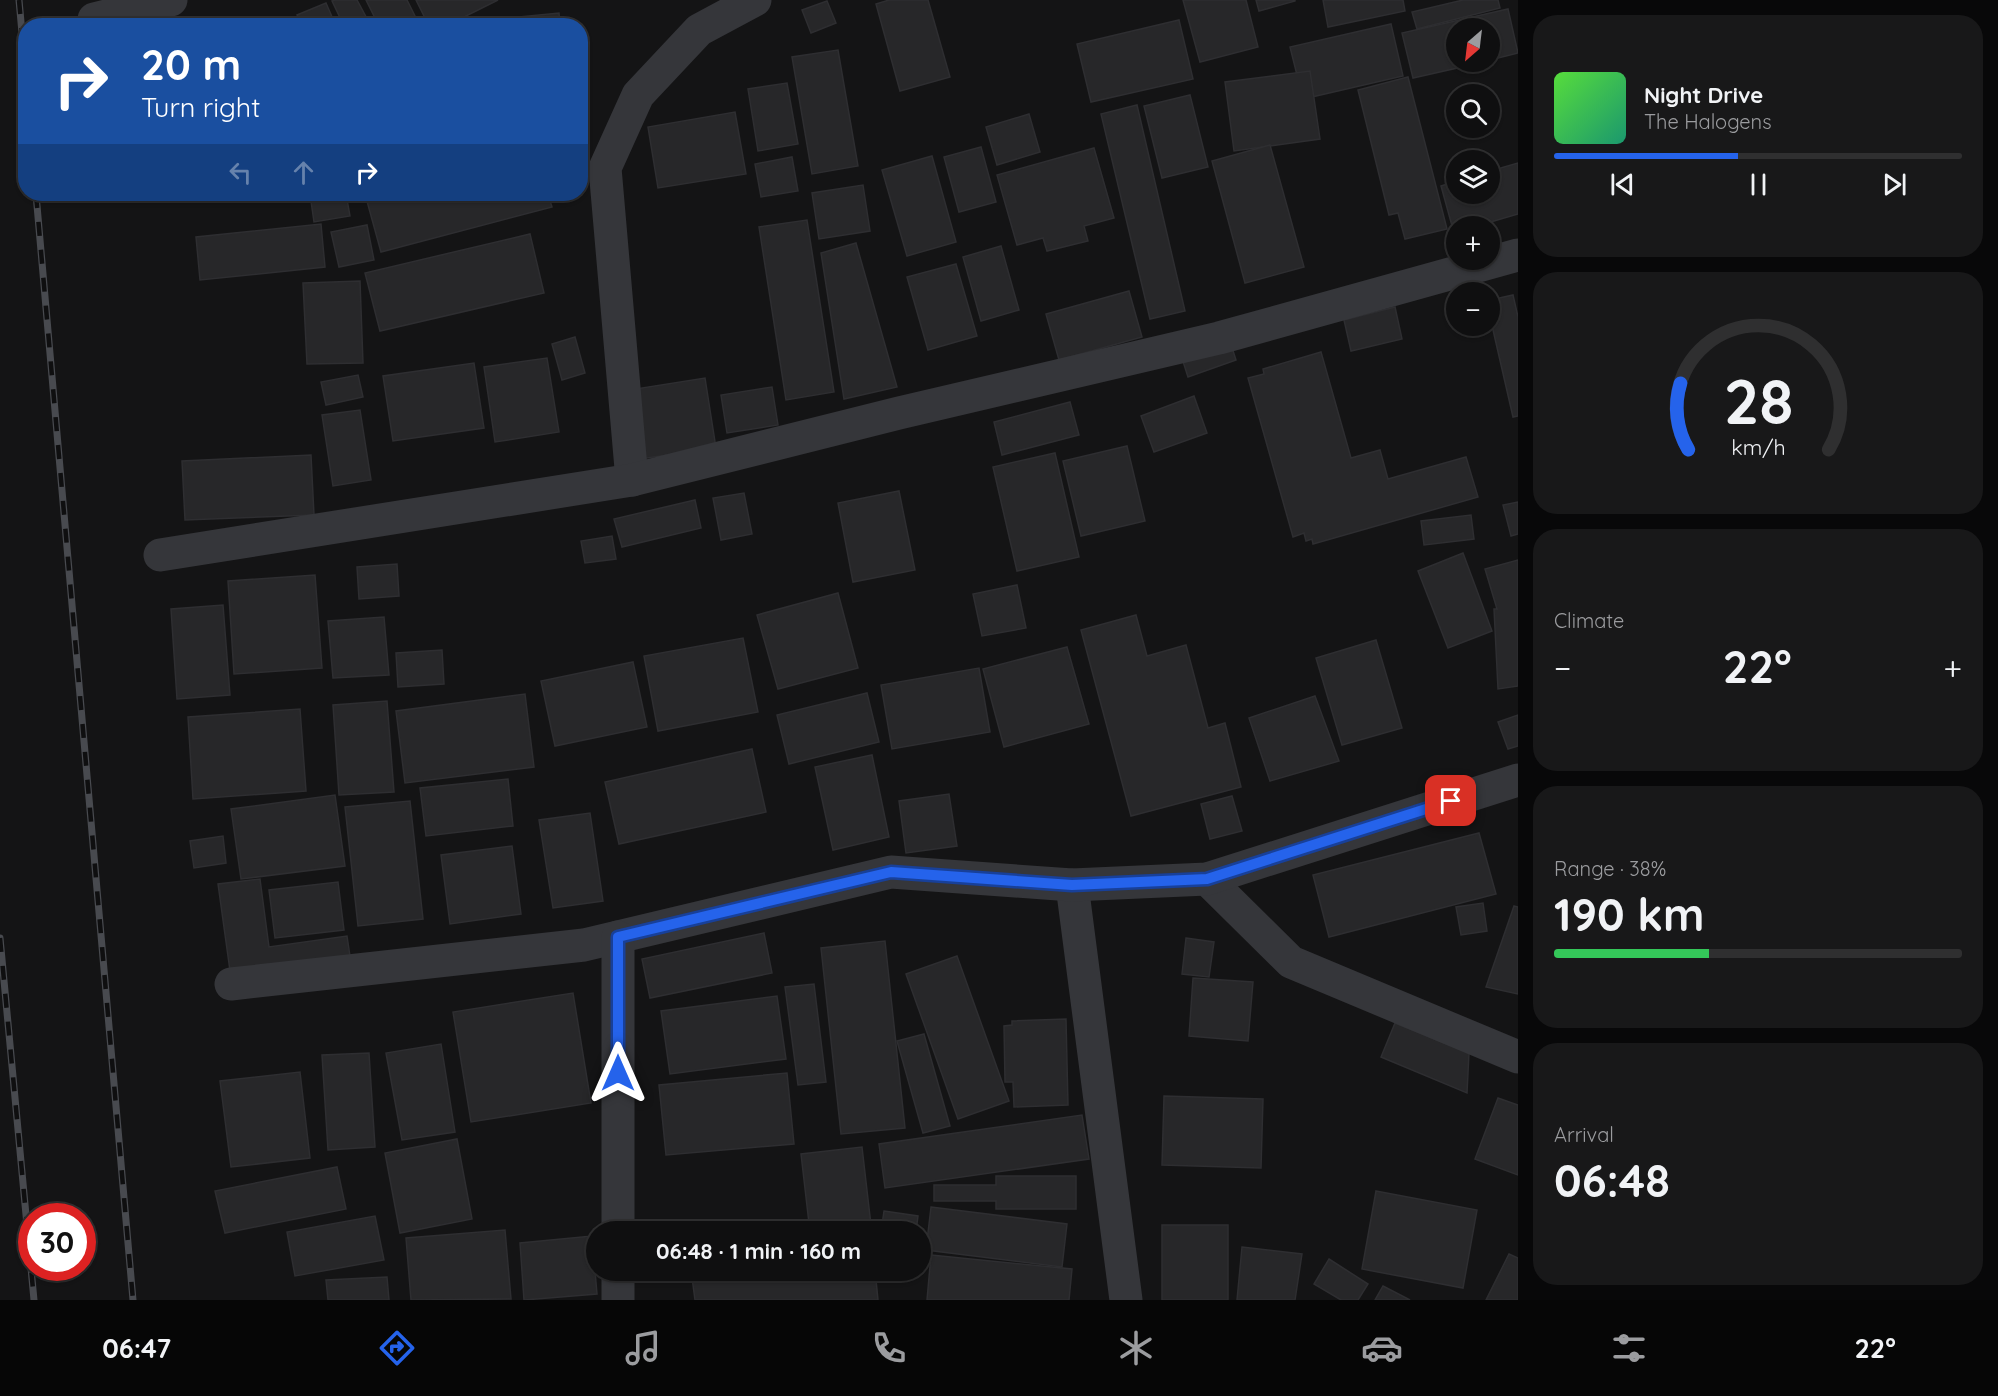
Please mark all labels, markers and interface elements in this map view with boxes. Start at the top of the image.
north arrow [1446,18,1500,72]
map controls [1446,18,1500,336]
text: 20 m [141,38,241,91]
icon: right [42,42,120,120]
text: Night Drive [1644,81,1763,109]
button: search [1446,84,1500,138]
text: Turn right [141,90,260,124]
text: The Halogens [1644,109,1772,134]
button: layers [1446,150,1500,204]
icon: left [224,156,257,189]
icon: ahead [287,156,320,189]
icon: right [350,156,383,189]
icon: previous [1606,168,1639,201]
icon: pause [1742,168,1775,201]
icon: next [1878,168,1911,201]
button: + [1446,216,1500,270]
button: − [1446,282,1500,336]
text: 28 [1723,362,1793,440]
text: km/h [1731,434,1785,460]
text: Climate [1554,608,1624,633]
text: 22° [1723,638,1792,694]
text: − [1554,647,1571,688]
text: + [1943,647,1962,688]
pin [1425,775,1476,826]
icon: arrive [1434,784,1467,817]
text: Range · 38% [1554,856,1666,881]
text: 190 km [1554,886,1704,942]
position arrow [586,1041,650,1105]
text: Arrival [1554,1122,1614,1147]
text: 06:48 [1554,1152,1670,1208]
speed limit sign: 30 [18,1203,96,1281]
text: 06:48 · 1 min · 160 m [656,1237,861,1265]
icon: directions [376,1327,418,1369]
icon: music [622,1327,664,1369]
icon: phone [868,1327,910,1369]
icon: climate [1115,1327,1157,1369]
icon: car [1361,1327,1403,1369]
icon: filters [1608,1327,1650,1369]
text: 06:47 [102,1331,171,1365]
text: 22° [1854,1331,1896,1365]

